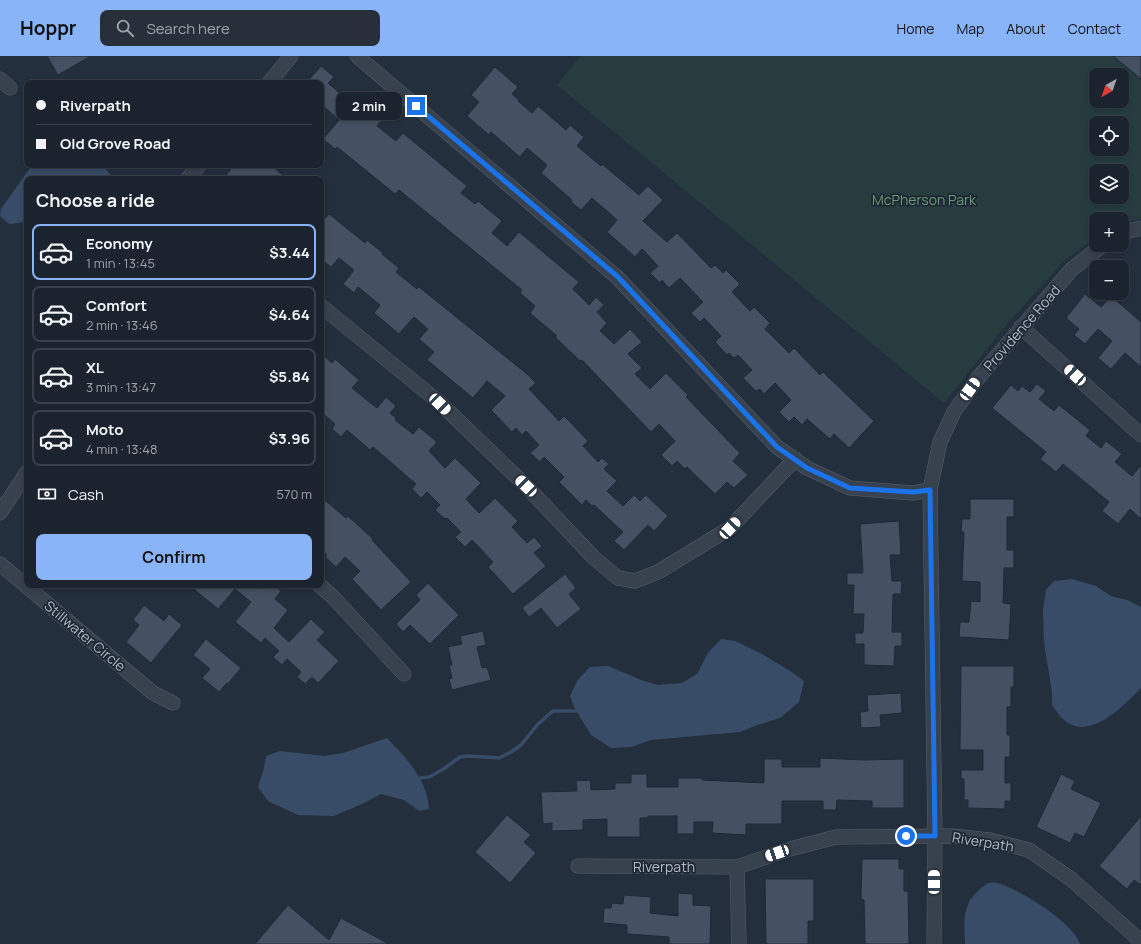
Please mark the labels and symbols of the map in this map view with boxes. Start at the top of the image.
north arrow [1089,68,1129,108]
callout: 2 min [336,92,402,120]
route end [407,97,425,115]
park label: McPherson Park [872,190,977,209]
street label: Providence Road [979,281,1064,375]
car [1062,363,1088,387]
car [958,376,982,402]
car [427,391,453,417]
car [513,473,539,499]
car [717,515,743,541]
street label: Stillwater Circle [41,596,130,675]
route start [897,827,915,845]
street label: Riverpath [951,827,1015,856]
car [764,843,790,863]
street label: Riverpath [633,857,695,876]
car [928,870,940,894]

